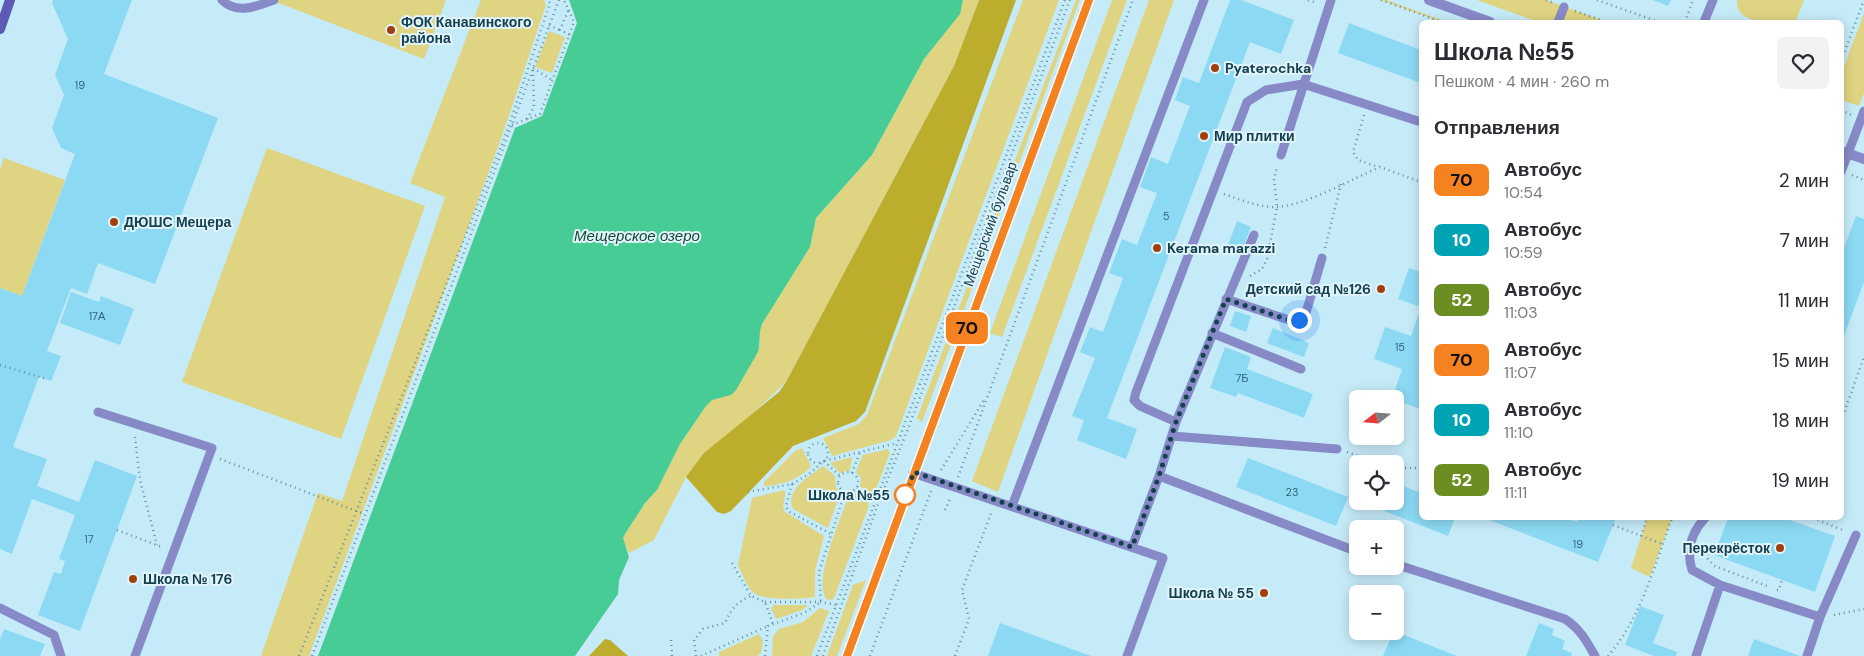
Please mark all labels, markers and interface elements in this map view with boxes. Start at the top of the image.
place label: ФОК Канавинского района [401,13,531,47]
marker: ФОК Канавинского района [385,24,397,36]
text: Школа №55 [1434,36,1575,67]
button: heart [1777,37,1829,89]
place label: Pyaterochka [1225,59,1311,77]
marker: Pyaterochka [1209,62,1221,74]
text: Пешком · 4 мин · 260 m [1434,71,1609,92]
house number: 19 [75,78,85,92]
text: Отправления [1434,115,1560,140]
place label: Мир плитки [1214,127,1295,145]
marker: Мир плитки [1198,130,1210,142]
text: Автобус [1504,157,1582,182]
street label: Мещерский бульвар [959,159,1021,289]
text: 70 [1450,168,1473,192]
text: 2 мин [1779,168,1829,193]
text: 10:54 [1504,182,1543,203]
house number: 5 [1163,209,1170,223]
place label: ДЮШС Мещера [124,213,231,231]
marker: ДЮШС Мещера [108,216,120,228]
text: Автобус [1504,217,1582,242]
water label: Мещерское озеро [574,226,700,246]
text: 10 [1452,228,1471,252]
text: 7 мин [1780,228,1829,253]
place label: Kerama marazzi [1167,239,1276,257]
marker: Kerama marazzi [1151,242,1163,254]
text: 10:59 [1504,242,1543,263]
text: Автобус [1504,277,1582,302]
place label: Детский сад №126 [1246,280,1371,298]
marker: Детский сад №126 [1375,283,1387,295]
text: 52 [1451,288,1472,312]
text: 11 мин [1778,288,1829,313]
text: 11:03 [1504,302,1538,323]
your location [1287,308,1312,333]
house number: 17А [89,309,106,323]
line badge: 70 [944,312,990,344]
text: 70 [956,316,978,340]
text: Автобус [1504,337,1582,362]
house number: 15 [1395,340,1405,354]
text: 70 [1450,348,1473,372]
text: 15 мин [1772,348,1829,373]
text: 11:07 [1504,362,1536,383]
house number: 7Б [1235,371,1249,385]
north arrow [1349,390,1404,445]
map controls [1349,390,1404,640]
text: Автобус [1504,397,1582,422]
text: 10 [1452,408,1471,432]
text: 18 мин [1772,408,1829,433]
text: 11:10 [1504,422,1533,443]
button: locate [1349,455,1404,510]
text: Автобус [1504,457,1582,482]
text: 52 [1451,468,1472,492]
text: 19 мин [1772,468,1829,493]
text: 11:11 [1504,482,1527,503]
marker: Школа №55 [894,484,916,506]
house number: 23 [1286,485,1298,499]
place label: Школа №55 [808,486,890,504]
button: + [1349,520,1404,575]
house number: 17 [84,532,94,546]
house number: 19 [1573,537,1583,551]
place label: Перекрёсток [1682,539,1771,557]
marker: Перекрёсток [1774,542,1786,554]
place label: Школа № 176 [143,570,232,588]
marker: Школа № 176 [127,573,139,585]
place label: Школа № 55 [1169,584,1254,602]
button: − [1349,585,1404,640]
marker: Школа № 55 [1258,587,1270,599]

